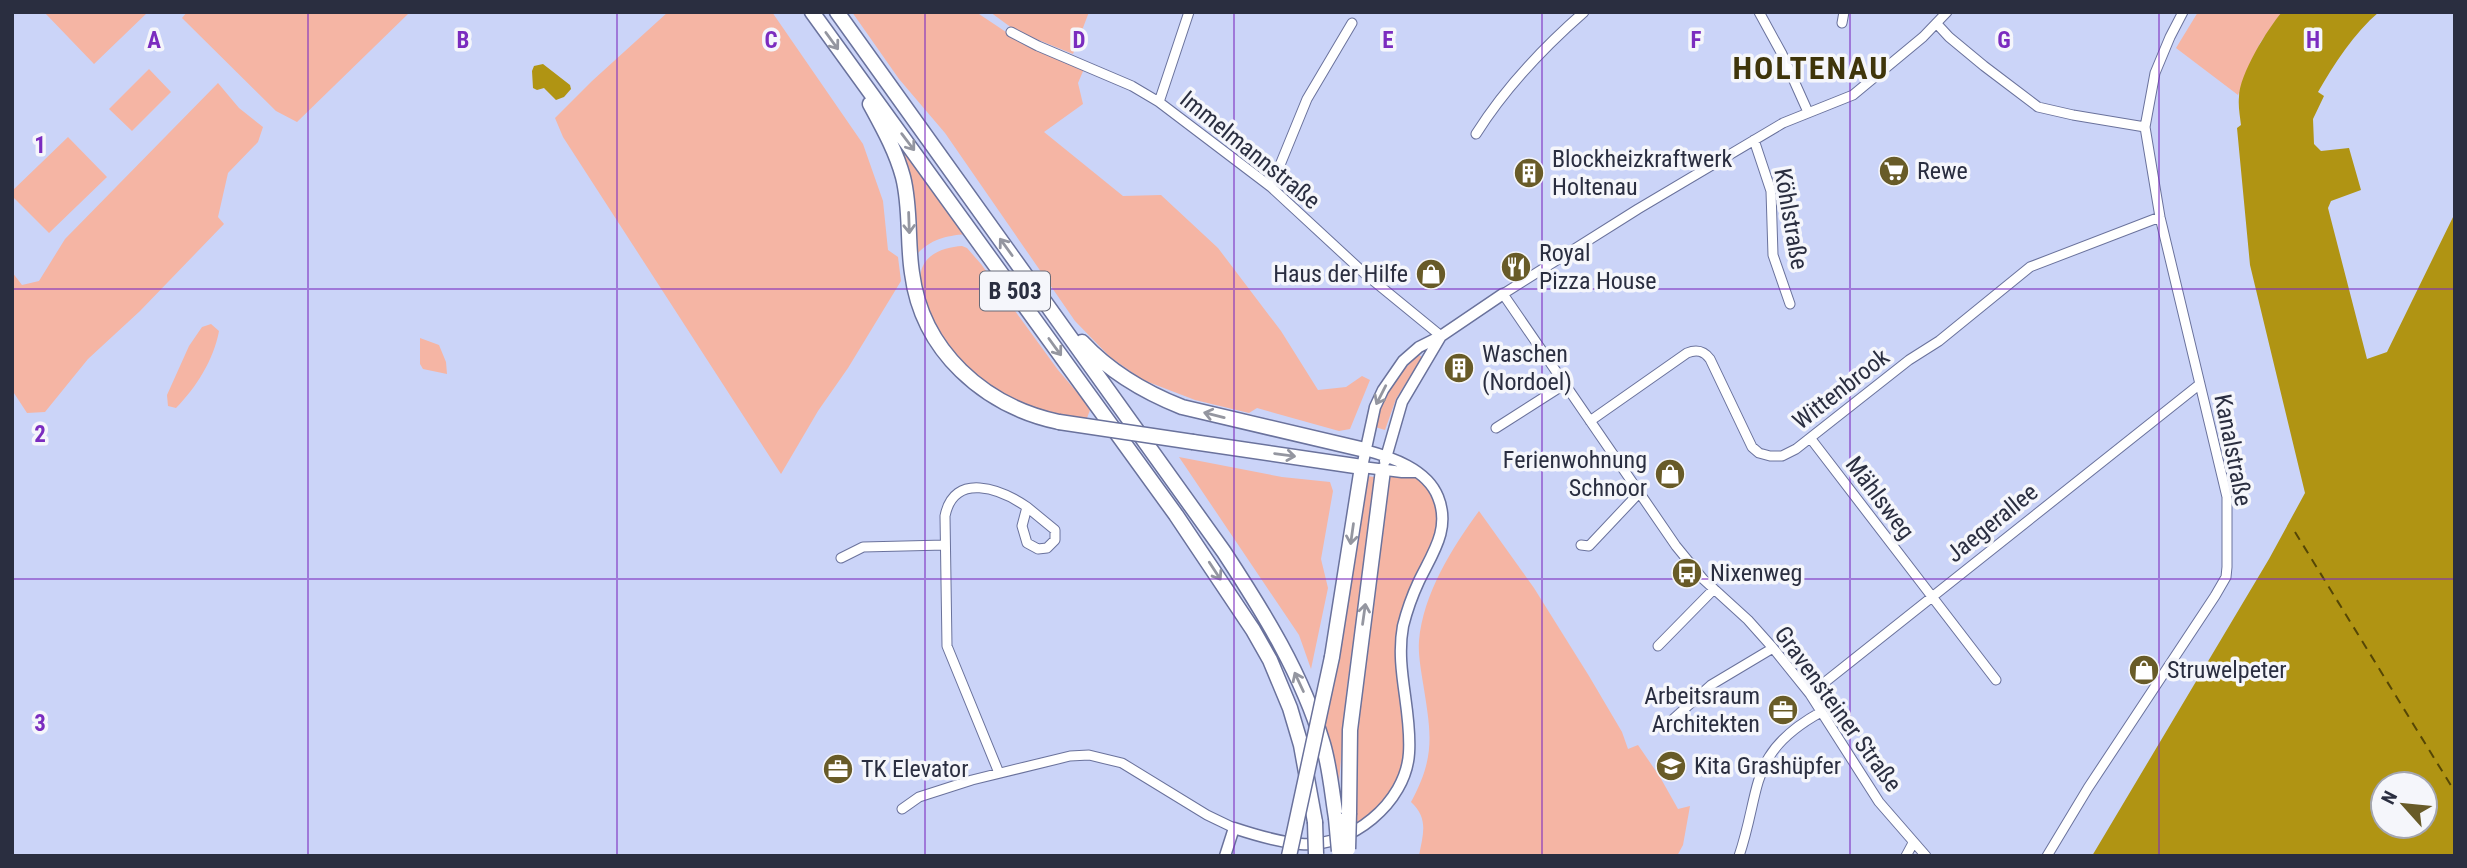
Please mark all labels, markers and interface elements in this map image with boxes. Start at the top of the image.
text: A [147,27,161,54]
text: B [457,27,469,54]
text: C [764,27,778,54]
text: D [1073,27,1086,54]
text: E [1382,27,1394,54]
text: F [1691,27,1702,54]
text: G [1997,27,2011,54]
text: H [2306,27,2320,54]
one-way arrow [825,31,839,50]
district label: HOLTENAU [1732,49,1890,87]
street label: Immelmannstraße [1174,85,1326,215]
text: 1 [34,132,46,159]
one-way arrow [901,133,916,151]
place label: Blockheizkraftwerk Holtenau [1552,145,1732,201]
supermarket icon: Rewe [1877,154,1911,188]
building icon: Blockheizkraftwerk Holtenau [1512,156,1546,190]
place label: Rewe [1917,157,1968,185]
street label: Köhlstraße [1768,166,1814,272]
one-way arrow [902,211,915,234]
one-way arrow [998,238,1013,257]
place label: Royal Pizza House [1539,239,1657,295]
restaurant icon: Royal Pizza House [1499,250,1533,284]
shop icon: Haus der Hilfe [1414,257,1448,291]
place label: Haus der Hilfe [1273,260,1408,288]
road number: B 503 [980,272,1050,310]
one-way arrow [1048,337,1062,356]
place label: Waschen (Nordoel) [1482,340,1572,396]
street label: Wittenbrook [1787,343,1895,435]
building icon: Waschen (Nordoel) [1442,351,1476,385]
one-way arrow [1373,384,1387,405]
street label: Kanalstraße [2208,392,2258,508]
one-way arrow [1203,408,1226,421]
text: 2 [34,421,46,448]
place label: Ferienwohnung Schnoor [1503,446,1647,502]
one-way arrow [1273,448,1296,461]
street label: Mählsweg [1840,451,1920,545]
shop icon: Ferienwohnung Schnoor [1653,457,1687,491]
street label: Jaegerallee [1941,478,2043,568]
one-way arrow [1345,522,1358,545]
bus stop icon: Nixenweg [1670,556,1704,590]
place label: Nixenweg [1710,559,1802,587]
one-way arrow [1208,560,1222,580]
one-way arrow [1358,603,1371,626]
street label: Gravensteiner Straße [1769,621,1907,797]
shop icon: Struwelpeter [2127,653,2161,687]
place label: Struwelpeter [2167,656,2287,684]
one-way arrow [1292,672,1305,693]
place label: Arbeitsraum Architekten [1644,682,1760,738]
office icon: Arbeitsraum Architekten [1766,693,1800,727]
text: 3 [34,710,46,737]
school or university icon: Kita Grashüpfer [1654,749,1688,783]
office icon: TK Elevator [821,752,855,786]
place label: Kita Grashüpfer [1694,752,1841,780]
place label: TK Elevator [861,755,968,783]
north arrow [2369,770,2439,840]
text: N [2376,787,2402,808]

